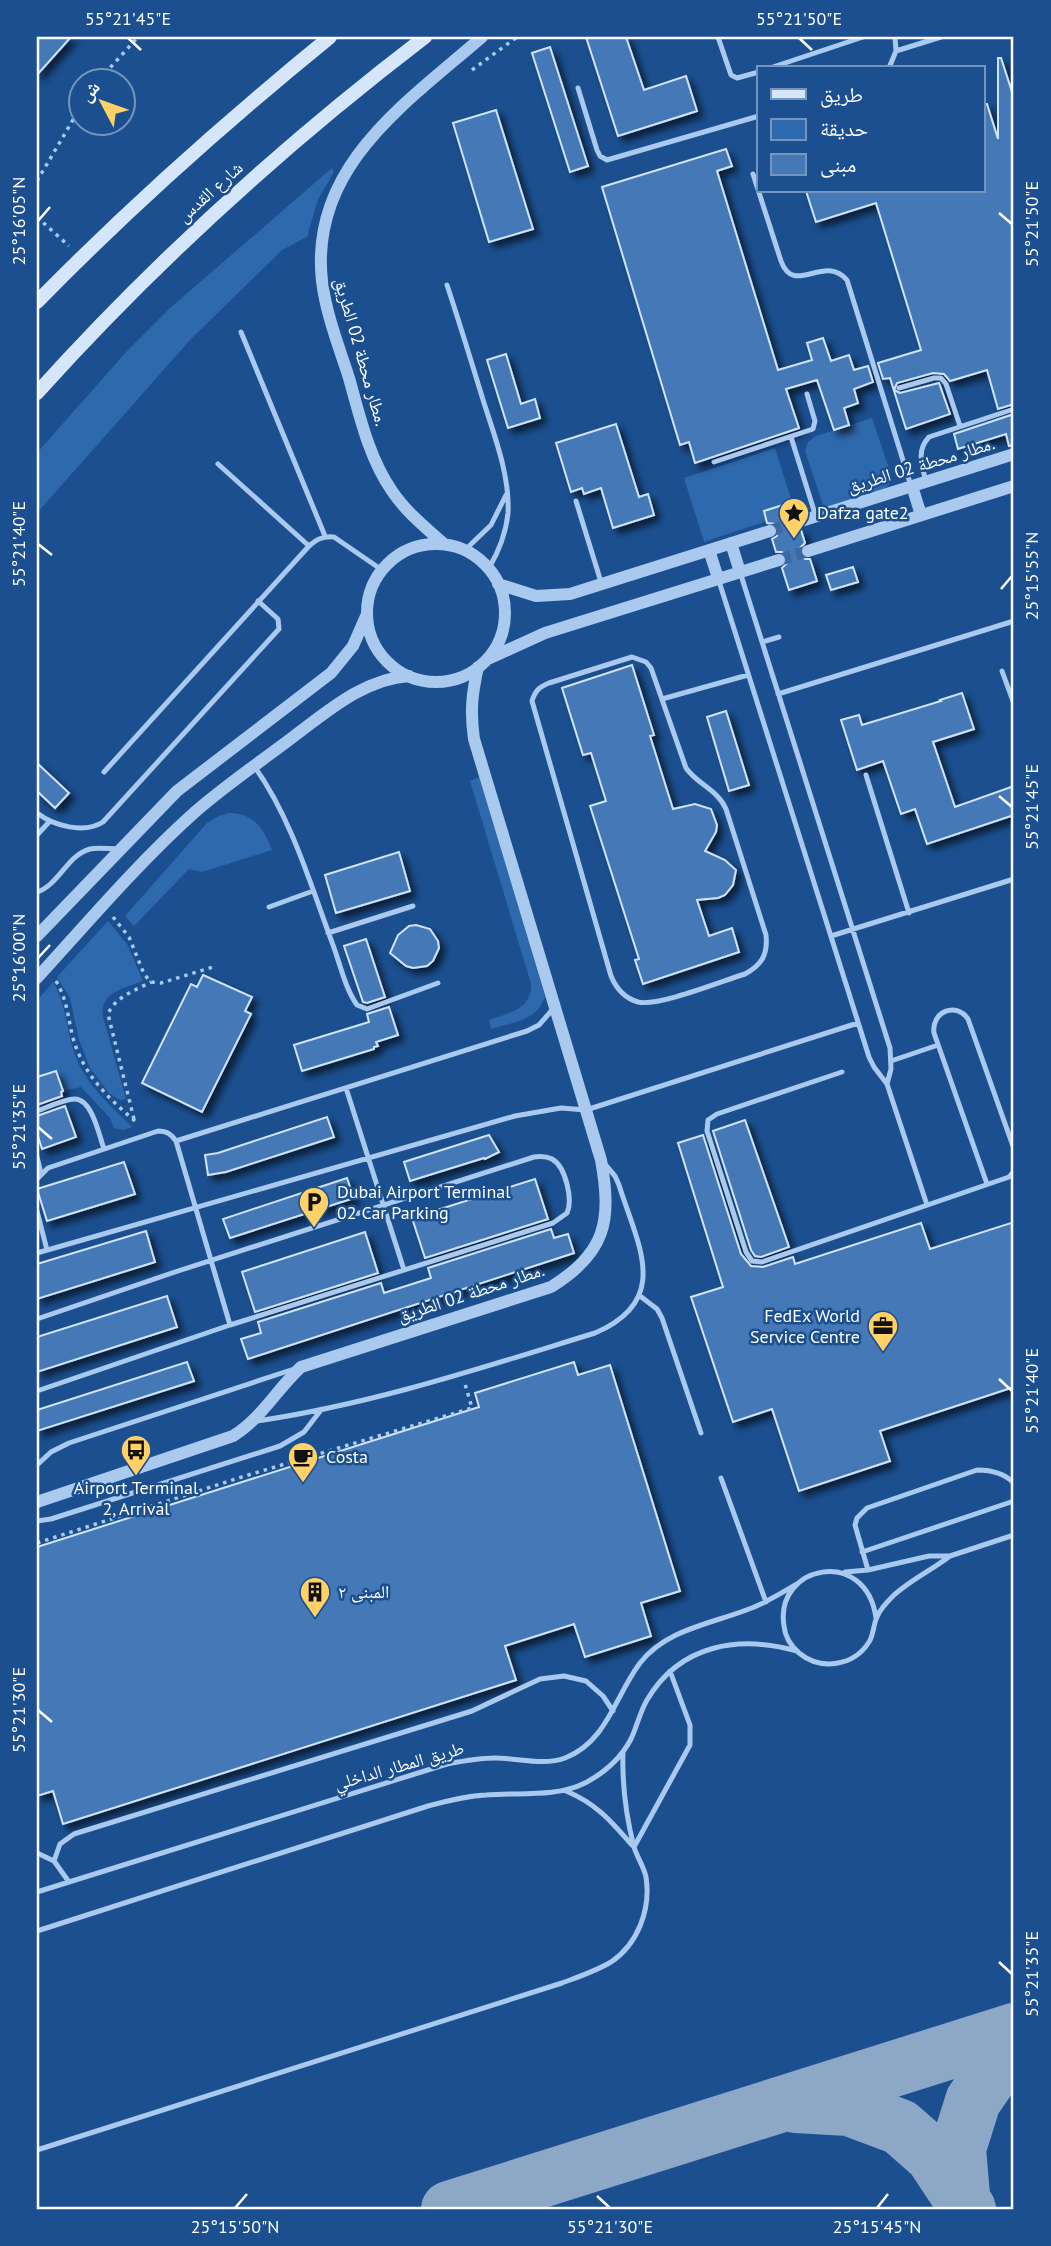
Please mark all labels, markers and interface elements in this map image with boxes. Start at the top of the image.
text: 55°21'45"E [85,7,171,30]
text: 55°21'50"E [756,7,842,30]
north arrow [66,66,136,136]
legend [757,66,984,192]
text: ش [73,75,105,106]
text: طريق [820,81,863,108]
text: حديقة [820,115,868,142]
text: مبنى [820,151,856,178]
street label: شارع القدس [172,156,247,227]
text: 25°16'05"N [7,177,30,265]
text: 55°21'50"E [1020,181,1043,267]
street label: مطار محطة 02 الطريق. [329,275,394,429]
street label: مطار محطة 02 الطريق. [844,431,997,498]
place icon: Dafza gate2 [777,496,811,540]
text: 55°21'40"E [7,501,30,587]
place label: Dafza gate2 [817,501,909,524]
text: 25°15'55"N [1020,532,1043,620]
text: 55°21'45"E [1020,764,1043,850]
text: 25°16'00"N [7,914,30,1002]
text: 55°21'35"E [7,1084,30,1170]
place label: Dubai Airport Terminal 02 Car Parking [337,1180,511,1224]
parking icon: Dubai Airport Terminal 02 Car Parking [297,1185,331,1229]
street label: مطار محطة 02 الطريق. [395,1258,547,1327]
place label: FedEx World Service Centre [750,1304,860,1348]
office icon: FedEx World Service Centre [866,1309,900,1353]
text: 55°21'40"E [1020,1348,1043,1434]
bus stop icon: Airport Terminal 2, Arrival [119,1433,153,1477]
cafe icon: Costa [286,1440,320,1484]
place label: Costa [326,1445,368,1468]
place label: Airport Terminal 2, Arrival [74,1476,199,1520]
building icon: المبنى ٢ [298,1575,332,1619]
place label: المبنى ٢ [338,1580,389,1603]
text: 55°21'30"E [7,1667,30,1753]
street label: طريق المطار الداخلي [331,1736,467,1798]
text: 55°21'35"E [1020,1931,1043,2017]
text: 25°15'50"N [191,2215,279,2238]
text: 55°21'30"E [567,2215,653,2238]
text: 25°15'45"N [833,2215,921,2238]

